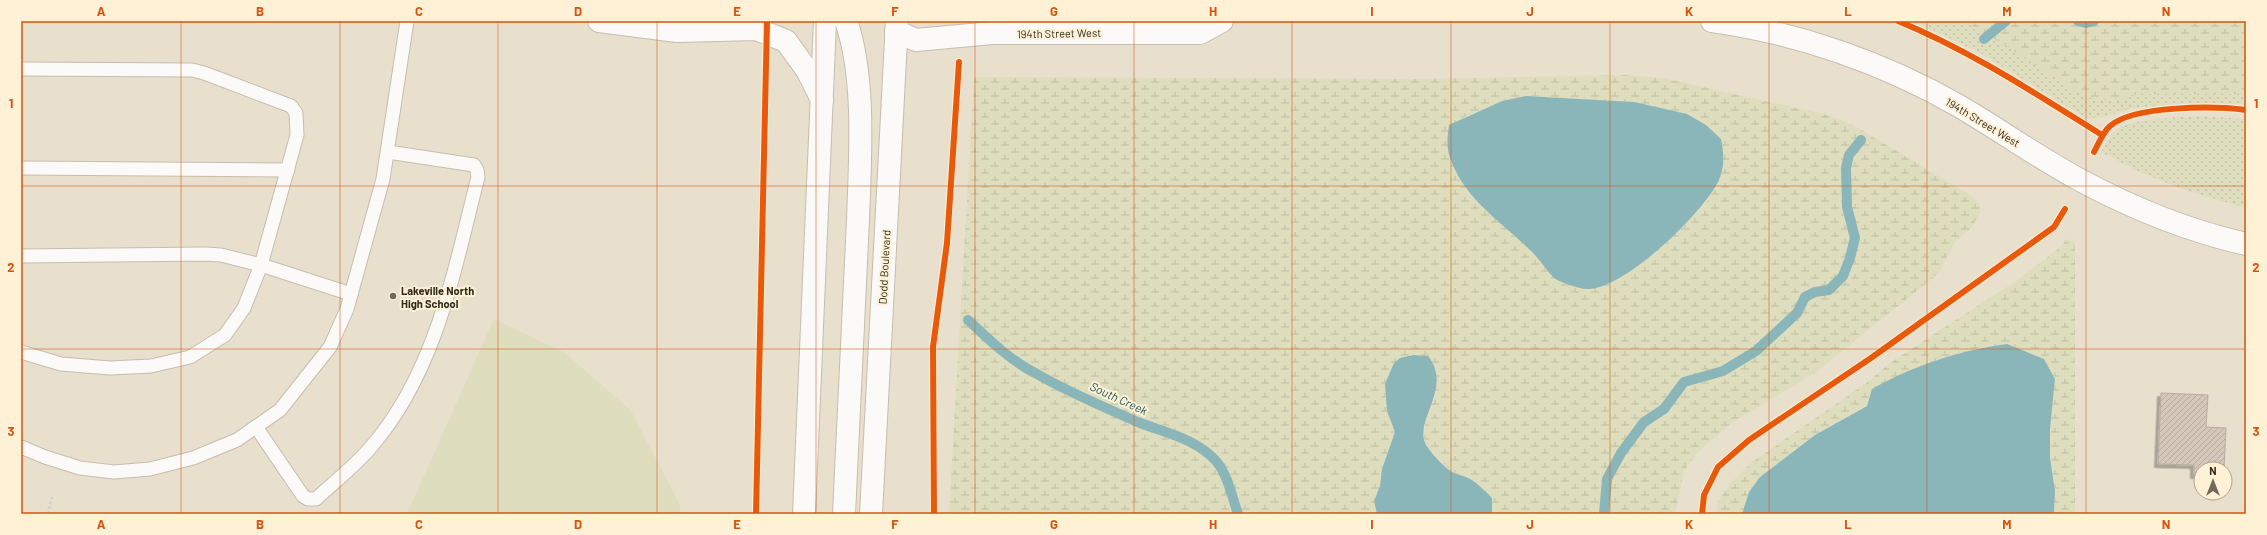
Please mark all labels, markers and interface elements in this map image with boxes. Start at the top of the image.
text: A [97,3,106,19]
text: B [256,3,264,19]
text: C [415,3,423,19]
text: D [574,3,582,19]
text: E [733,3,741,19]
text: F [891,3,899,19]
text: G [1050,3,1058,19]
text: H [1209,3,1217,19]
text: I [1370,3,1374,19]
text: J [1526,3,1534,19]
text: K [1685,3,1693,19]
text: L [1844,3,1852,19]
text: M [2002,3,2012,19]
text: N [2162,3,2170,19]
street label: 194th Street West [1017,26,1101,40]
text: 1 [9,95,13,111]
street label: 194th Street West [1944,95,2022,149]
text: 1 [2254,95,2258,111]
street label: Dodd Boulevard [876,229,892,305]
text: 2 [7,259,15,275]
text: 2 [2252,259,2260,275]
place label: Lakeville North High School [401,284,474,310]
marker: Lakeville North High School [388,291,398,301]
water label: South Creek [1088,379,1150,417]
text: 3 [7,423,15,439]
text: 3 [2252,423,2260,439]
north arrow [2193,461,2233,501]
text: N [2209,464,2217,477]
text: A [97,516,106,532]
text: B [256,516,264,532]
text: C [415,516,423,532]
text: D [574,516,582,532]
text: E [733,516,741,532]
text: F [891,516,899,532]
text: G [1050,516,1058,532]
text: H [1209,516,1217,532]
text: I [1370,516,1374,532]
text: J [1526,516,1534,532]
text: K [1685,516,1693,532]
text: L [1844,516,1852,532]
text: M [2002,516,2012,532]
text: N [2162,516,2170,532]

